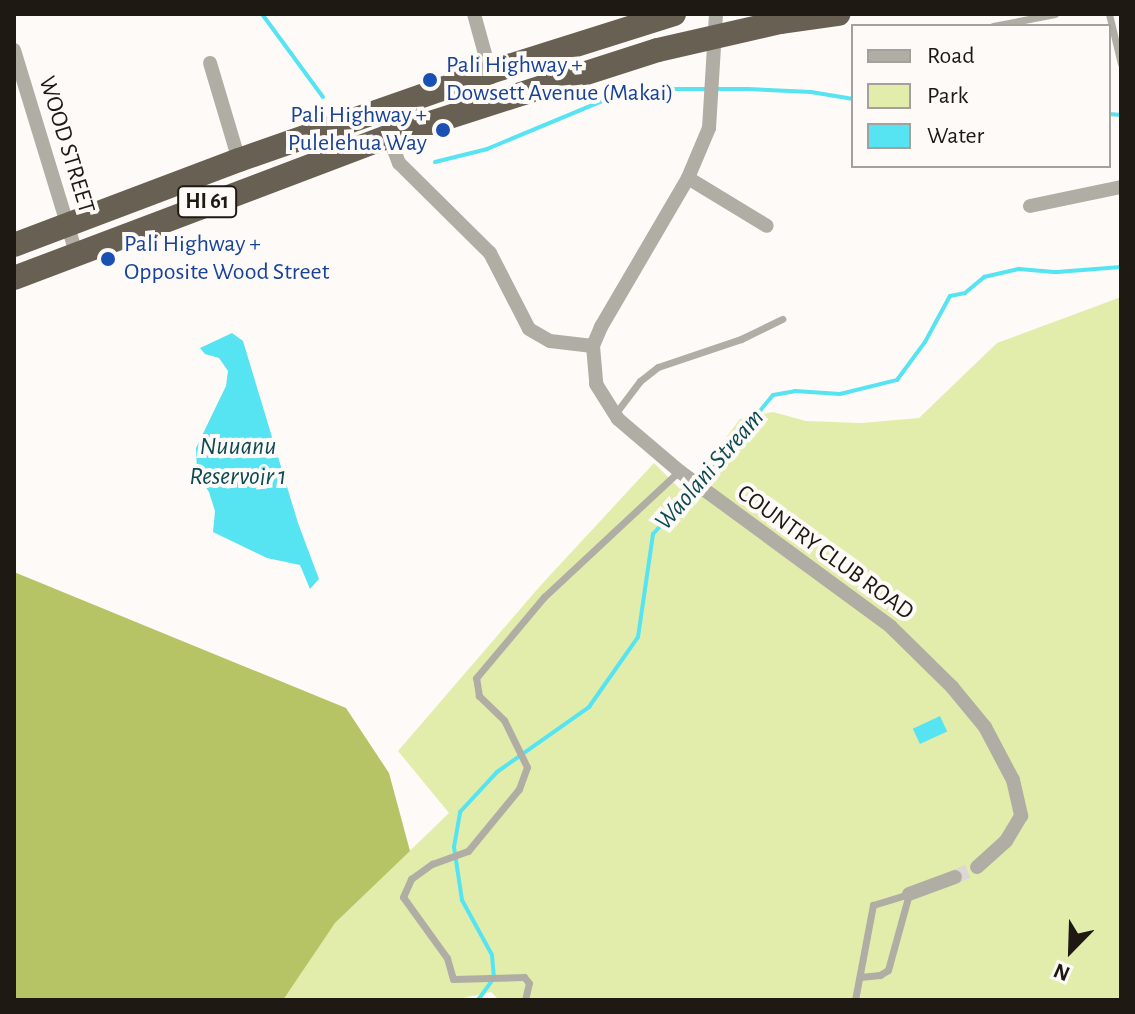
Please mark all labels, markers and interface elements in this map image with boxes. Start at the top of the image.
legend [851,24,1111,168]
text: Road [927,44,975,68]
place label: Pali Highway + Dowsett Avenue (Makai) [446,52,674,108]
marker: Pali Highway + Dowsett Avenue (Makai) [421,71,439,89]
street label: WOOD STREET [31,73,101,217]
text: Park [927,84,968,108]
place label: Pali Highway + Pulelehua Way [288,102,427,158]
marker: Pali Highway + Pulelehua Way [434,121,452,139]
text: Water [927,124,984,148]
road number: HI 61 [177,184,237,220]
place label: Pali Highway + Opposite Wood Street [124,231,329,287]
marker: Pali Highway + Opposite Wood Street [99,250,117,268]
water label: Waolani Stream [649,403,771,537]
water label: Nuuanu Reservoir 1 [189,431,287,492]
street label: COUNTRY CLUB ROAD [731,479,919,627]
north arrow [1031,910,1111,990]
text: N [1050,959,1073,985]

